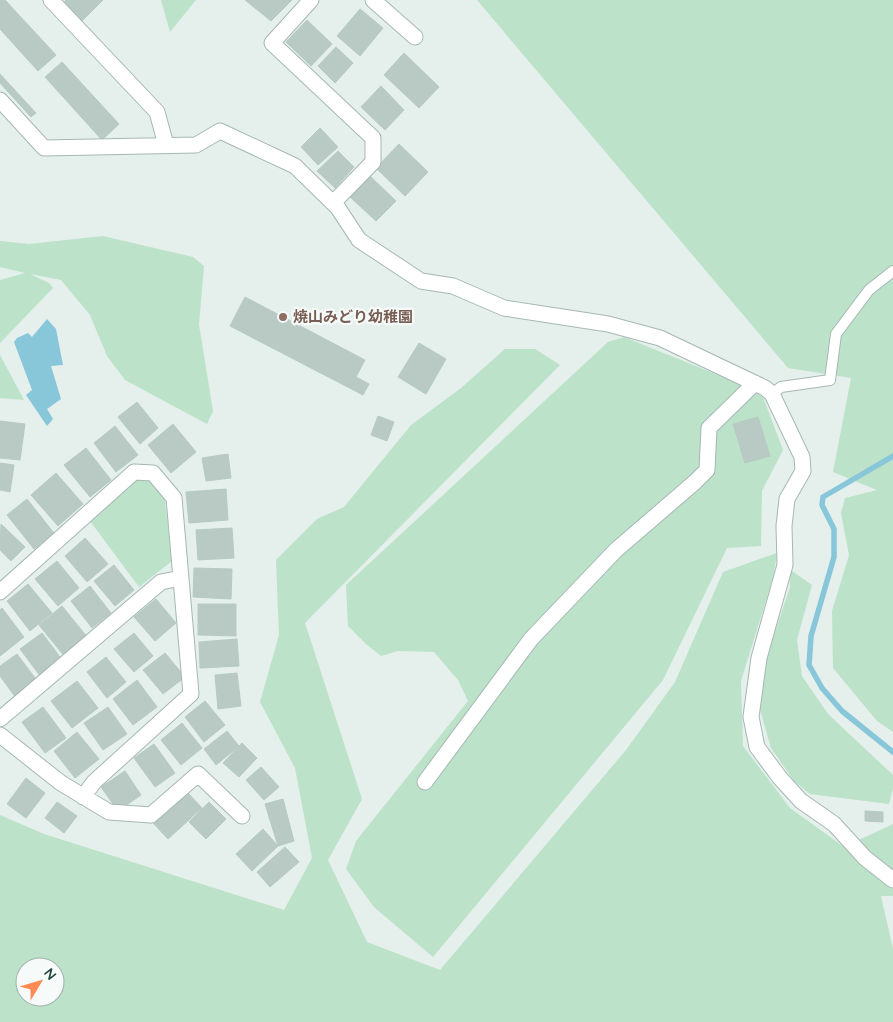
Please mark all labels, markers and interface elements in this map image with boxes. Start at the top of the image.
place label: 焼山みどり幼稚園 [293,307,413,326]
marker: 焼山みどり幼稚園 [277,311,289,323]
north arrow [15,957,65,1007]
text: N [40,964,61,984]

